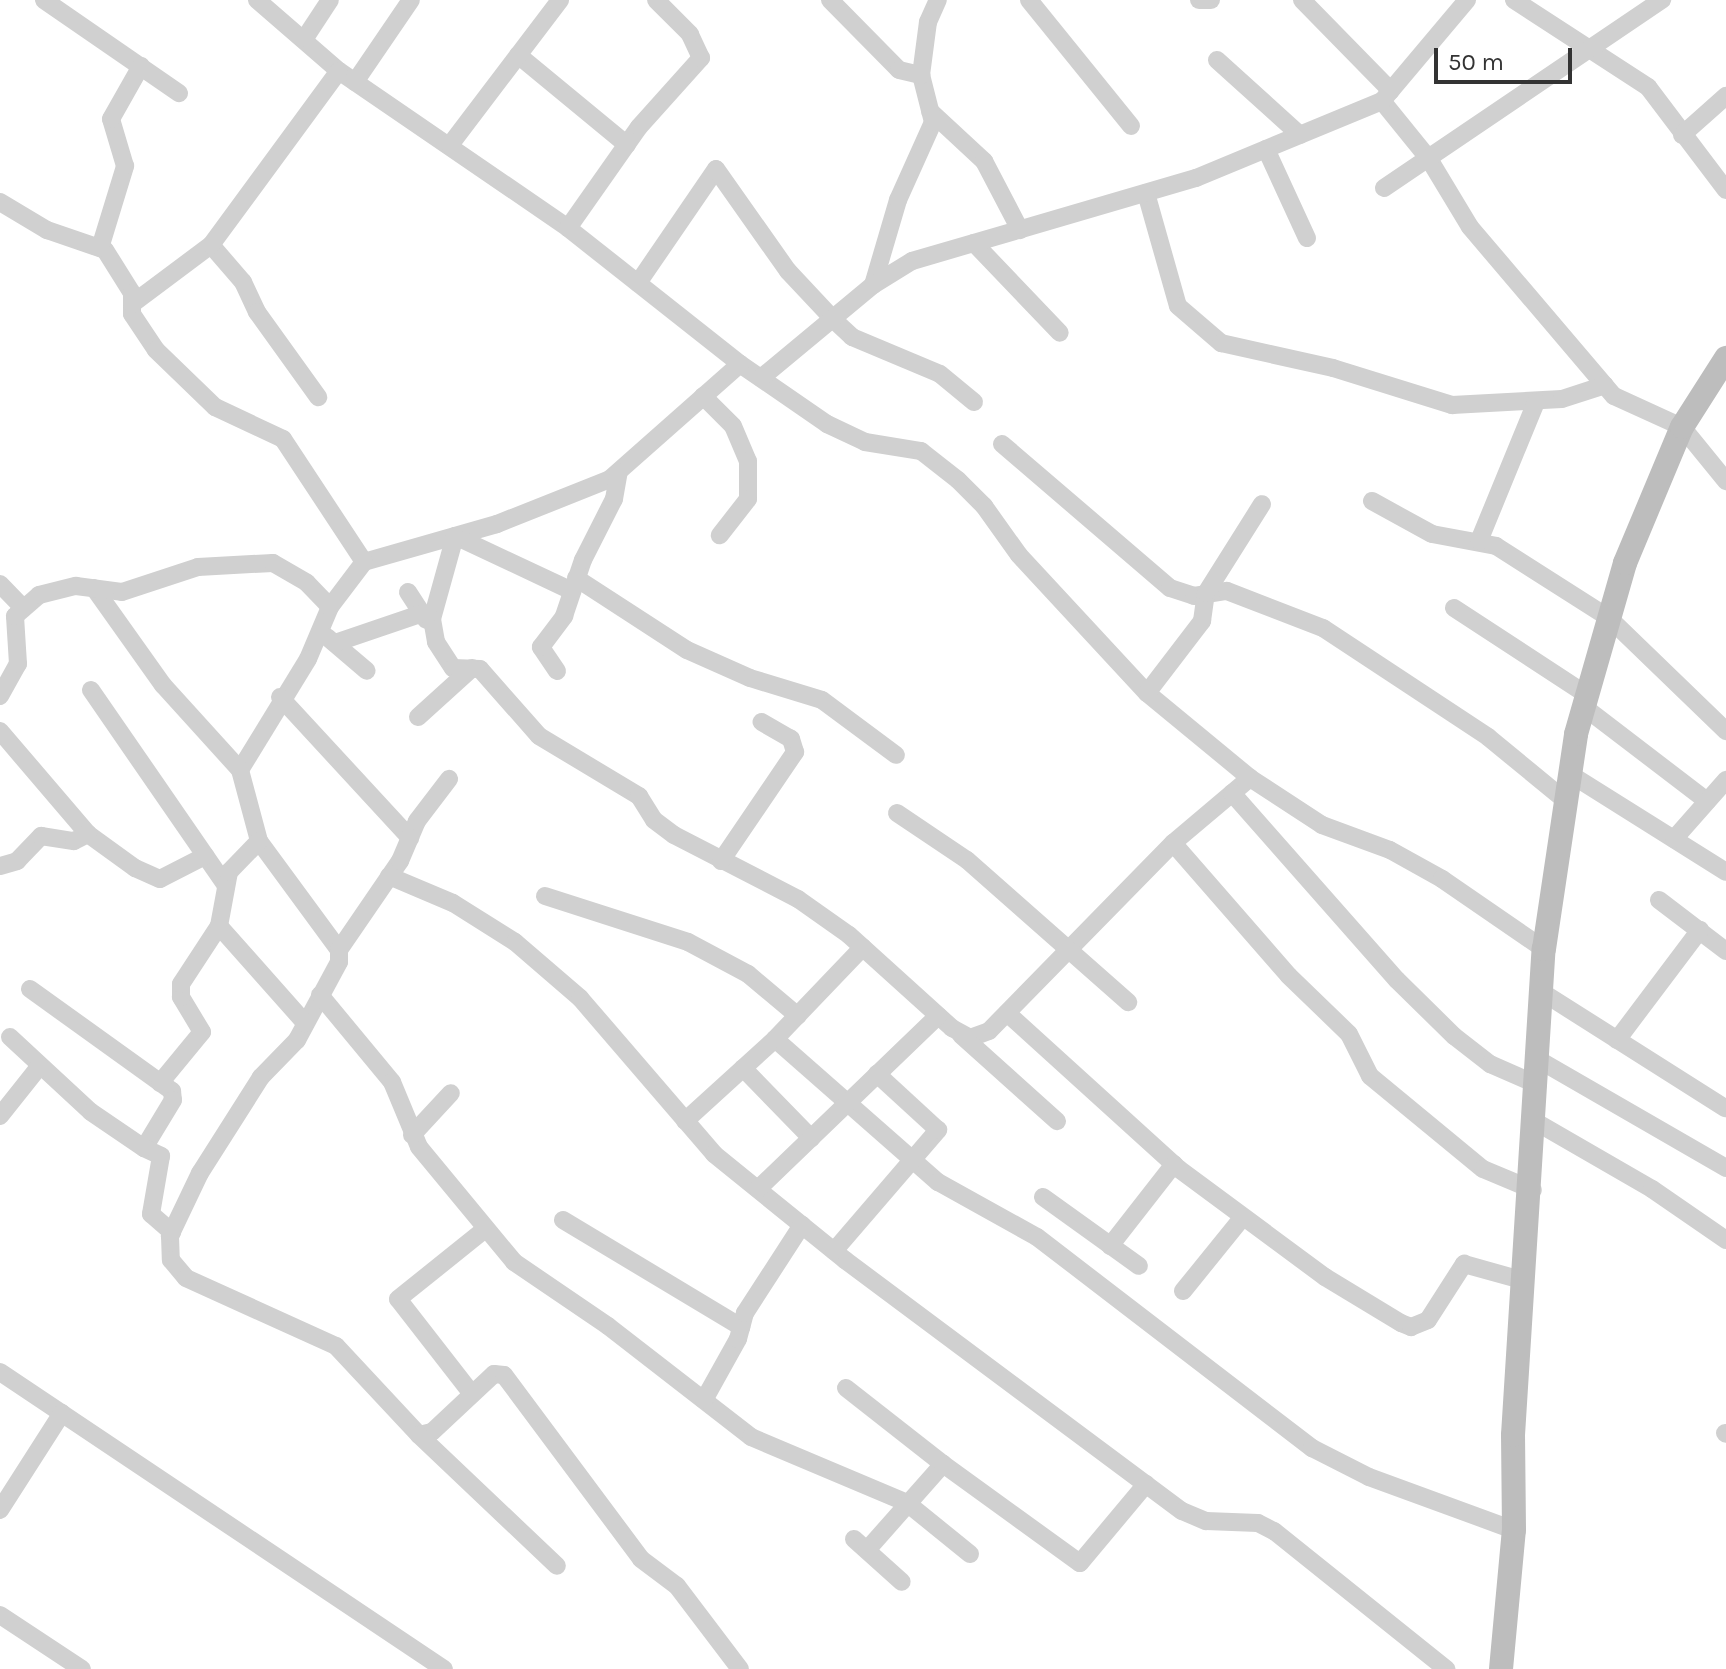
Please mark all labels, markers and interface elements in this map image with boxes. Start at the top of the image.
scale bar [1438,32,1576,82]
text: 50 m [1448,48,1504,76]

